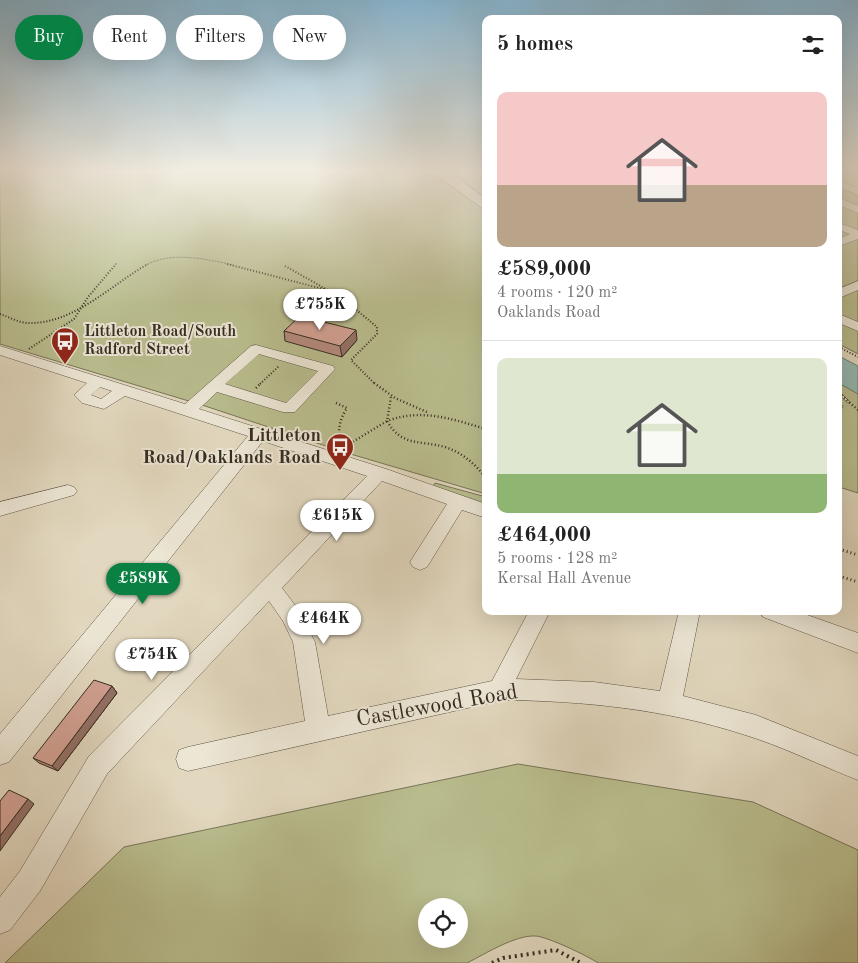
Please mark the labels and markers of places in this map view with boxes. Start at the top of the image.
pin: £755K [285,288,355,331]
place label: Littleton Road/South Radford Street [84,324,236,358]
bus stop icon: Littleton Road/South Radford Street [50,326,80,365]
place label: Littleton Road/Oaklands Road [142,427,321,468]
bus stop icon: Littleton Road/Oaklands Road [325,432,355,471]
pin: £615K [302,500,372,542]
pin: £589K [108,562,178,605]
pin: £464K [289,602,359,645]
pin: £754K [117,638,187,681]

